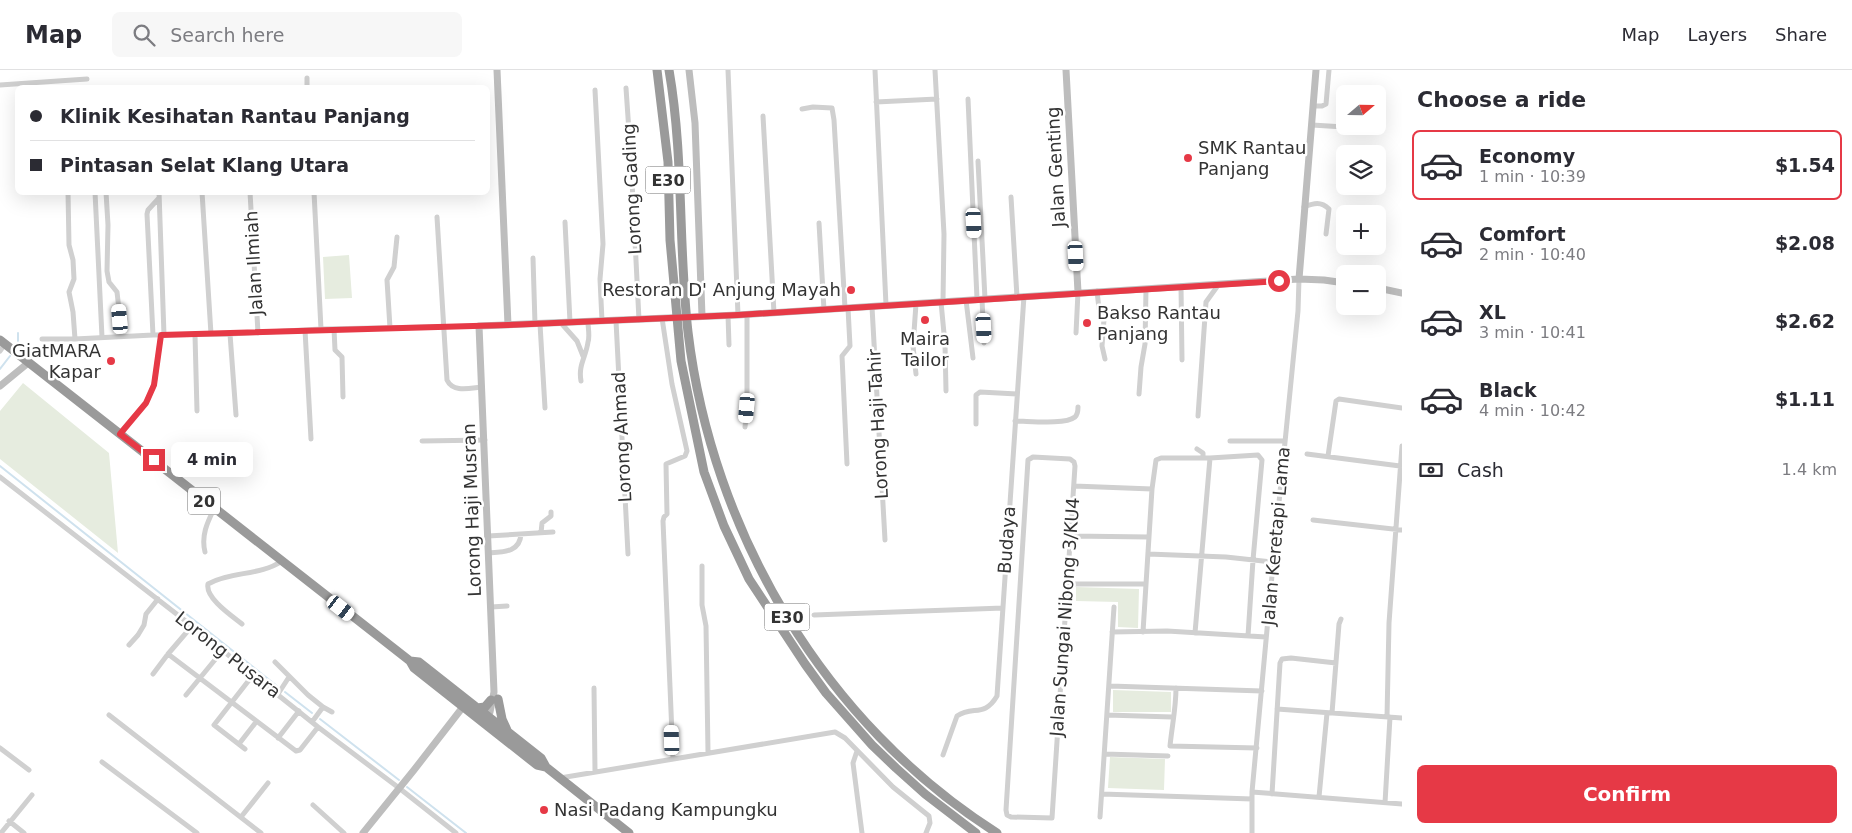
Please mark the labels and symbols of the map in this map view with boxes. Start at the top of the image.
north arrow [1336,85,1386,135]
street label: Jalan Genting [1042,106,1069,229]
street label: Lorong Gading [618,123,645,255]
place label: SMK Rantau Panjang [1198,137,1307,179]
marker: SMK Rantau Panjang [1182,152,1194,164]
road number: E30 [646,166,690,194]
car [965,208,982,238]
street label: Jalan Ilmiah [240,210,267,317]
car [1067,241,1084,271]
route start [1268,270,1290,292]
place label: Restoran D' Anjung Mayah [602,279,841,300]
marker: Restoran D' Anjung Mayah [845,284,857,296]
place label: Bakso Rantau Panjang [1097,302,1221,344]
car [111,303,128,335]
car [975,313,992,343]
marker: Maira Tailor [919,314,931,326]
marker: Bakso Rantau Panjang [1081,317,1093,329]
place label: Maira Tailor [900,328,950,370]
place label: GiatMARA Kapar [12,340,102,382]
street label: Lorong Haji Tahir [863,348,892,500]
marker: GiatMARA Kapar [105,355,117,367]
street label: Lorong Ahmad [608,371,635,503]
car [738,392,755,424]
street label: Lorong Haji Musran [458,423,485,597]
callout: 4 min [172,442,254,478]
street label: Jalan Keretapi Lama [1257,446,1294,627]
route end [143,449,165,471]
road number: 20 [188,488,220,514]
street label: Jalan Sungai Nibong 3/KU4 [1046,497,1083,738]
street label: Budaya [994,505,1019,575]
car [324,593,357,623]
road number: E30 [764,604,810,630]
street label: Lorong Pusara [171,607,285,702]
car [663,725,680,755]
place label: Nasi Padang Kampungku [554,799,778,820]
marker: Nasi Padang Kampungku [538,804,550,816]

